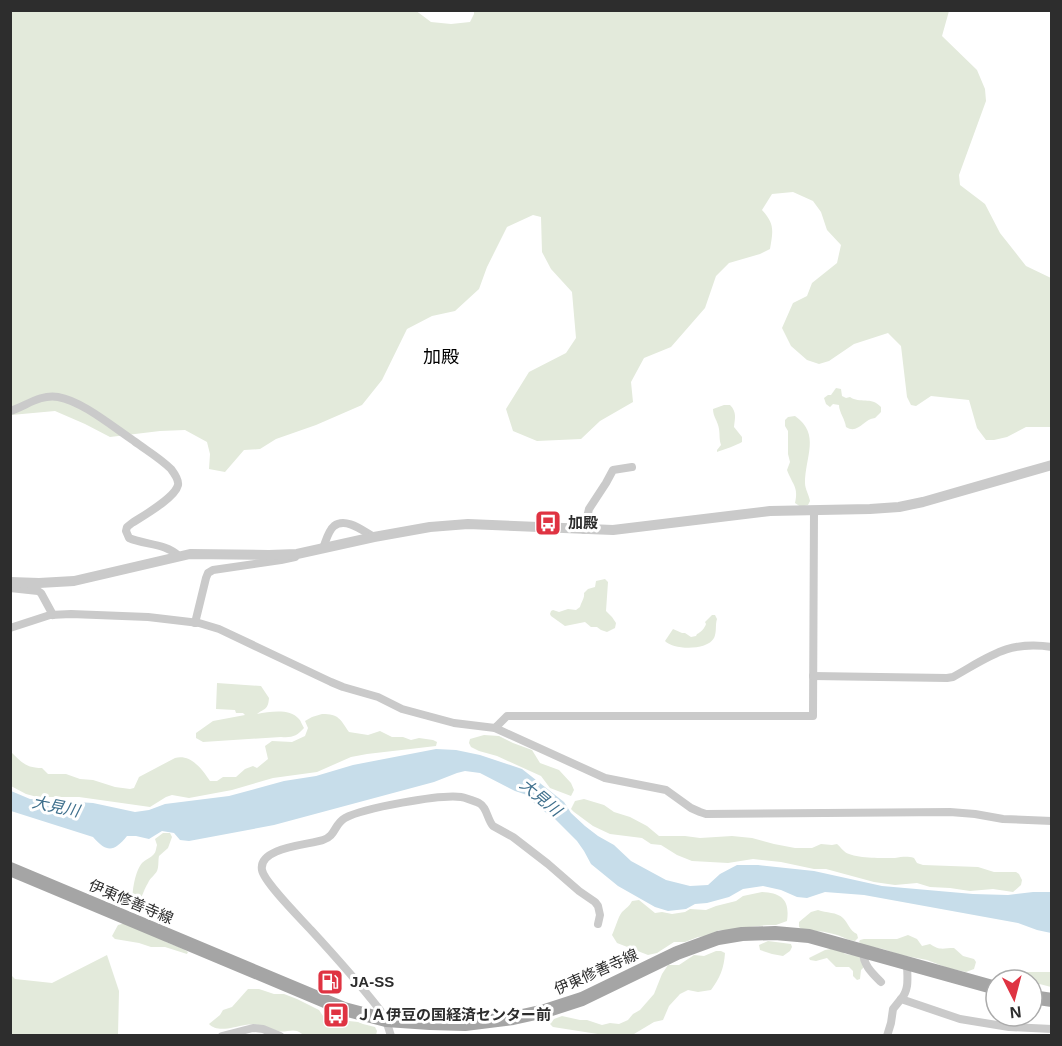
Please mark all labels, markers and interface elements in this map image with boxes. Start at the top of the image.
district label: 加殿 [423,347,459,367]
bus stop icon: 加殿 [533,508,563,538]
place label: 加殿 [568,514,598,531]
water label: 大見川 [517,775,566,821]
water label: 大見川 [31,793,83,820]
street label: 伊東修善寺線 [86,876,176,927]
street label: 伊東修善寺線 [551,945,640,998]
fuel station icon: JA-SS [315,967,345,997]
north arrow [984,968,1044,1028]
place label: JA-SS [350,973,394,990]
bus stop icon: ＪＡ伊豆の国経済センター前 [321,1000,351,1030]
text: N [1009,1003,1022,1021]
place label: ＪＡ伊豆の国経済センター前 [356,1006,551,1023]

